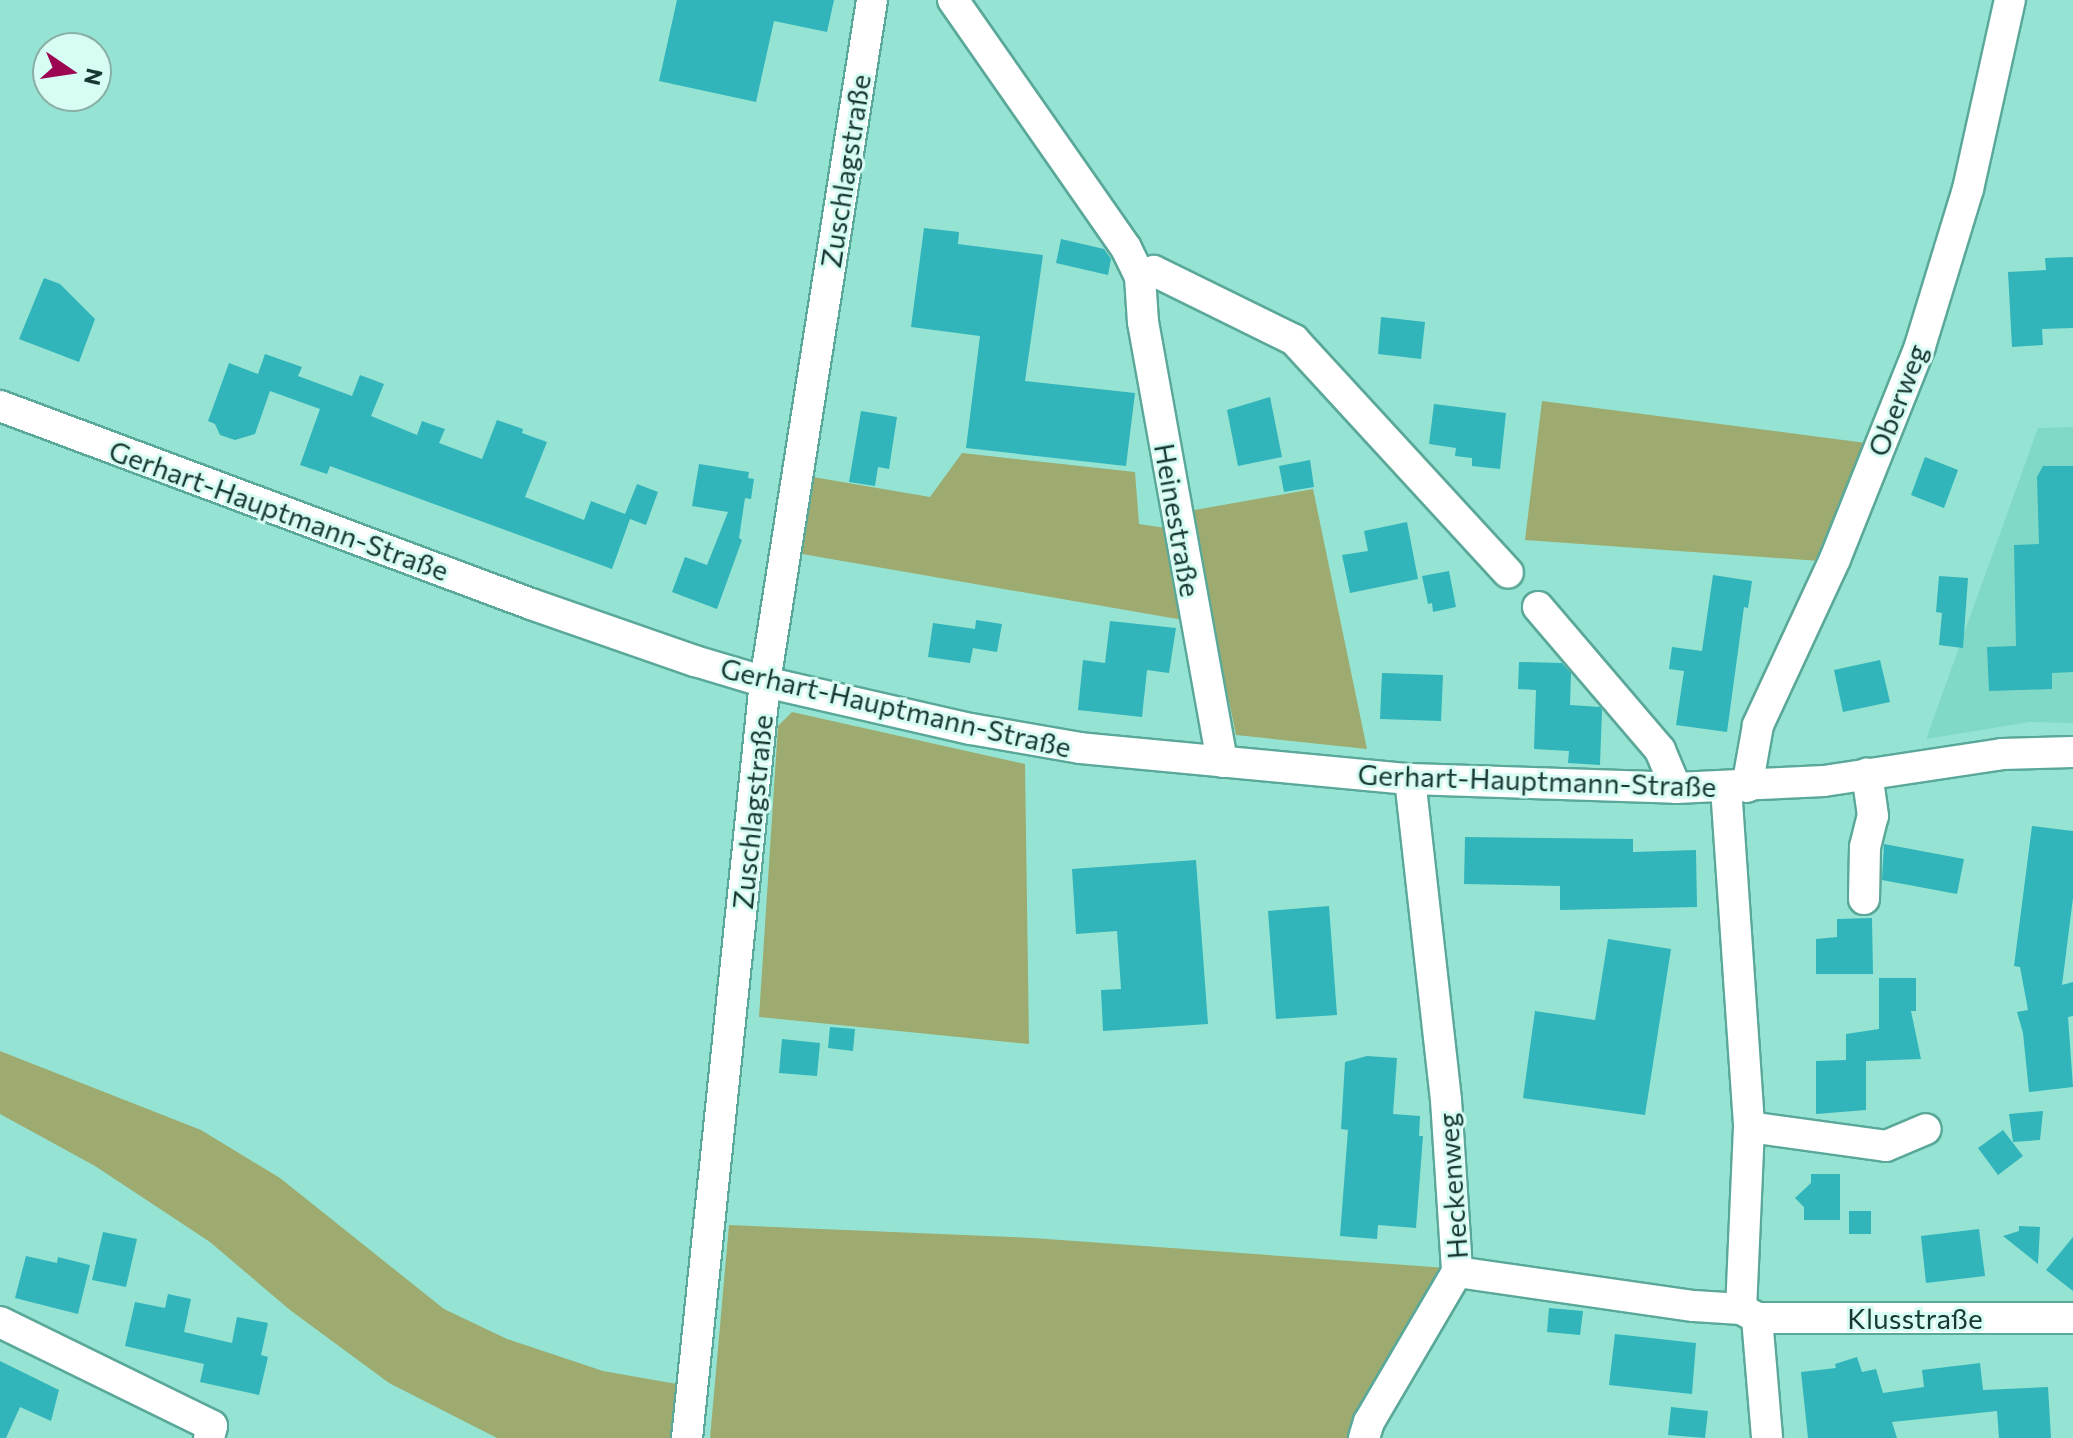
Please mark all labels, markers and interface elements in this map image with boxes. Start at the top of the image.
north arrow [32,32,112,112]
text: N [79,66,109,88]
street label: Zuschlagstraße [813,72,877,270]
street label: Oberweg [1860,339,1934,461]
street label: Gerhart-Hauptmann-Straße [105,433,453,587]
street label: Heinestraße [1148,441,1208,599]
street label: Gerhart-Hauptmann-Straße [717,650,1075,764]
street label: Zuschlagstraße [725,713,779,911]
street label: Gerhart-Hauptmann-Straße [1357,757,1717,803]
street label: Heckenweg [1430,1112,1474,1260]
street label: Klusstraße [1847,1301,1983,1335]

